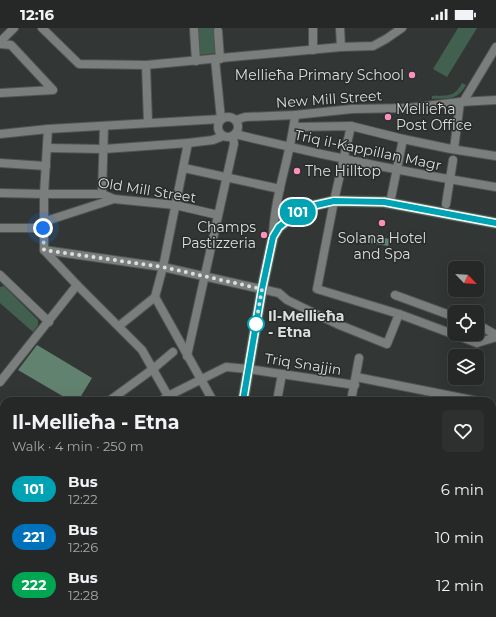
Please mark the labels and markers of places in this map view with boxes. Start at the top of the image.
place label: Mellieħa Primary School [235,66,404,84]
marker: Mellieħa Primary School [407,70,417,80]
place label: Mellieħa Post Office [396,100,472,134]
marker: Mellieħa Post Office [383,112,393,122]
place label: The Hilltop [305,162,381,180]
marker: The Hilltop [292,166,302,176]
place label: Champs Pastizzeria [181,218,256,252]
marker: Solana Hotel and Spa [377,218,387,228]
place label: Solana Hotel and Spa [338,229,426,263]
marker: Champs Pastizzeria [259,230,269,240]
place label: Il-Mellieħa - Etna [268,307,344,341]
marker: Il-Mellieħa - Etna [247,315,265,333]

